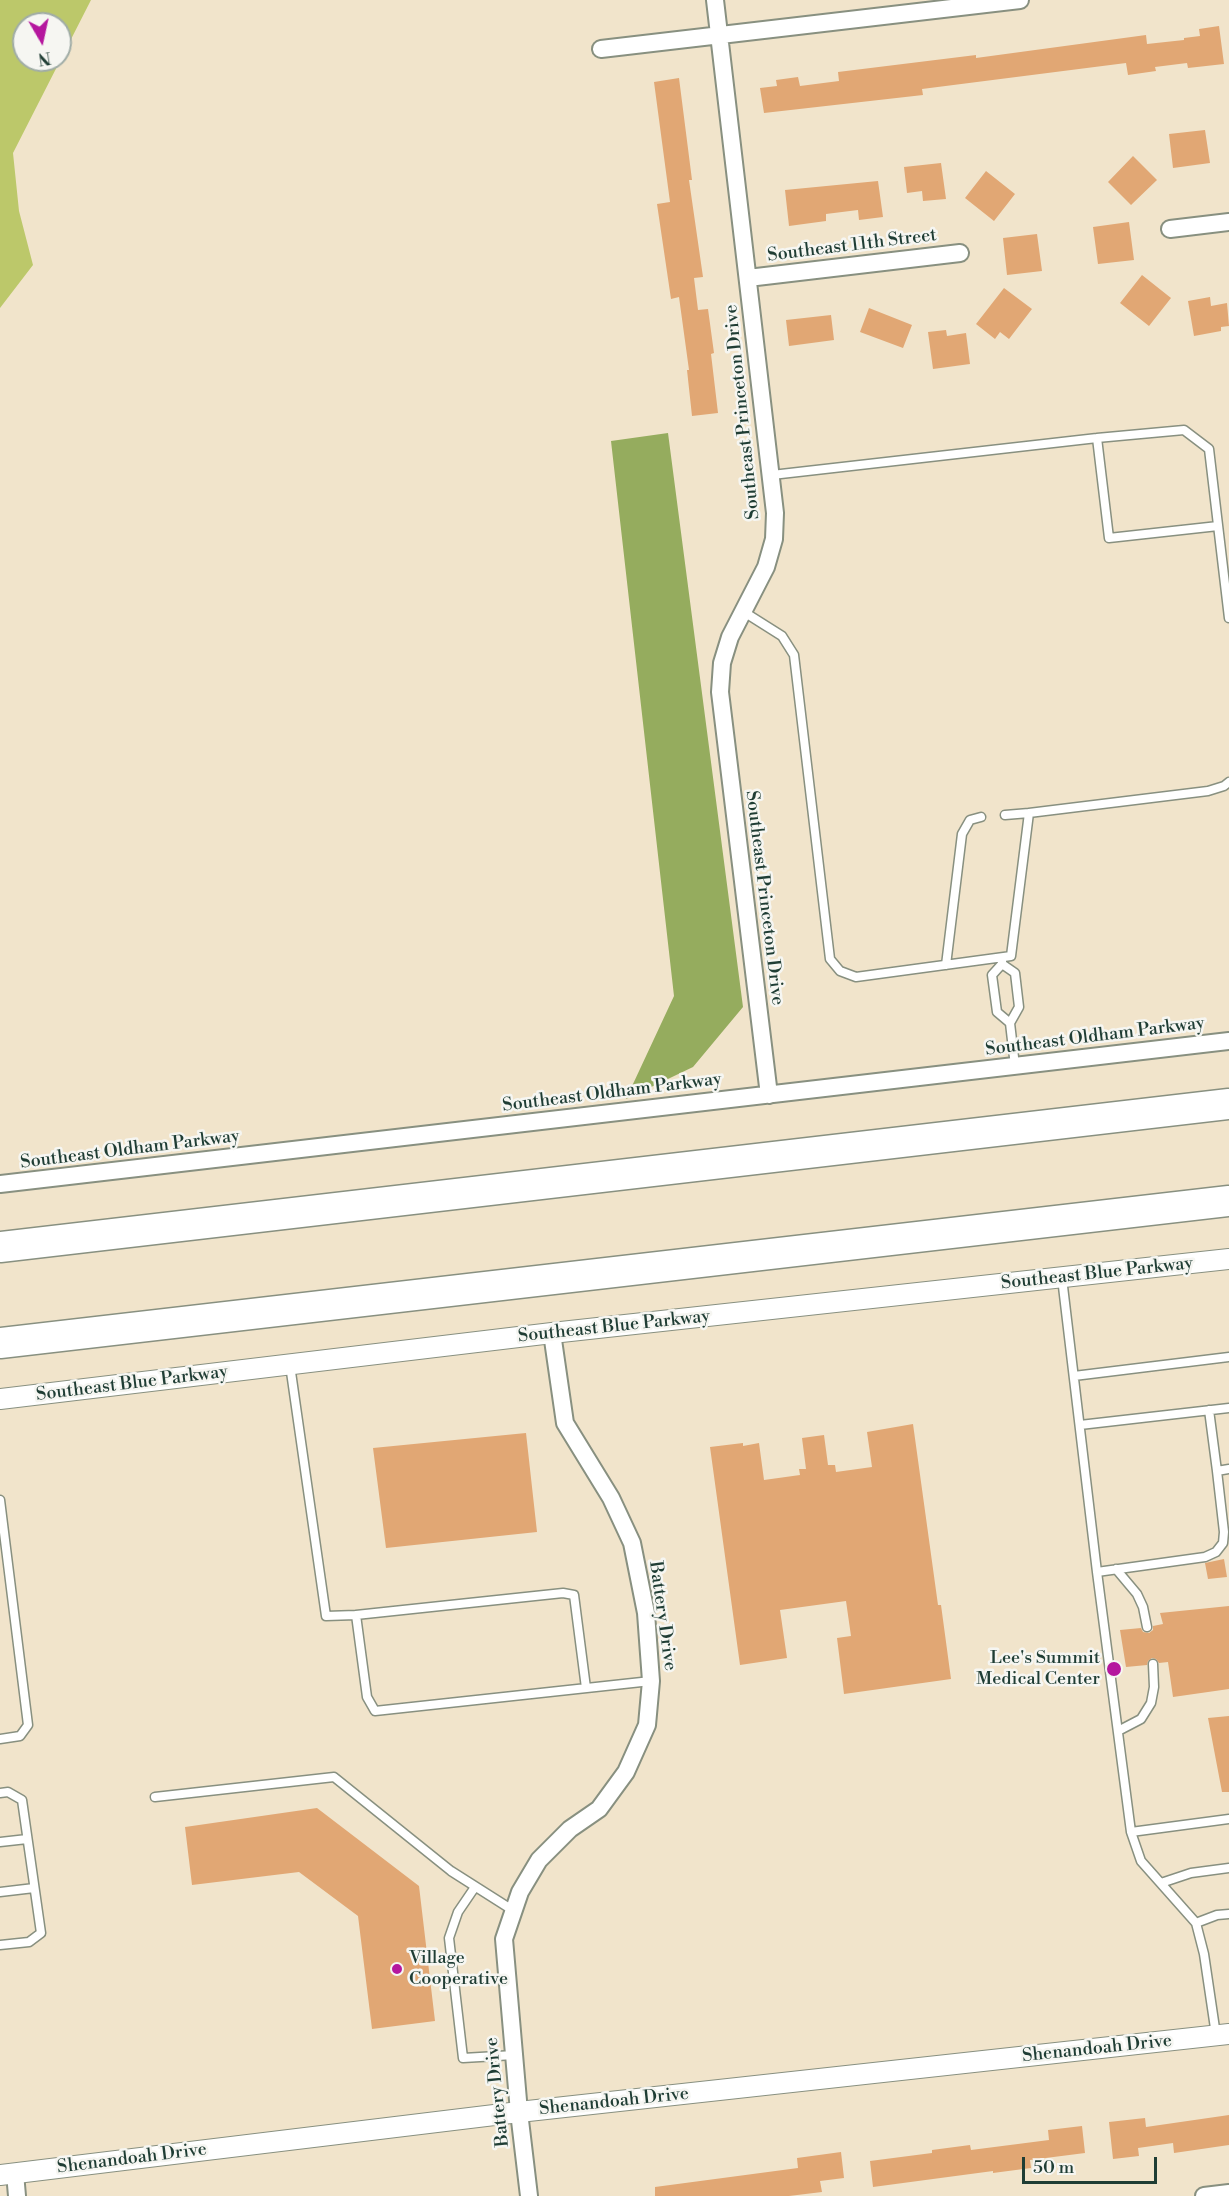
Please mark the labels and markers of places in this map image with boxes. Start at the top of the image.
place label: Lee's Summit Medical Center [976,1648,1100,1690]
marker: Lee's Summit Medical Center [1105,1660,1123,1678]
place label: Village Cooperative [409,1948,508,1990]
marker: Village Cooperative [390,1962,404,1976]

